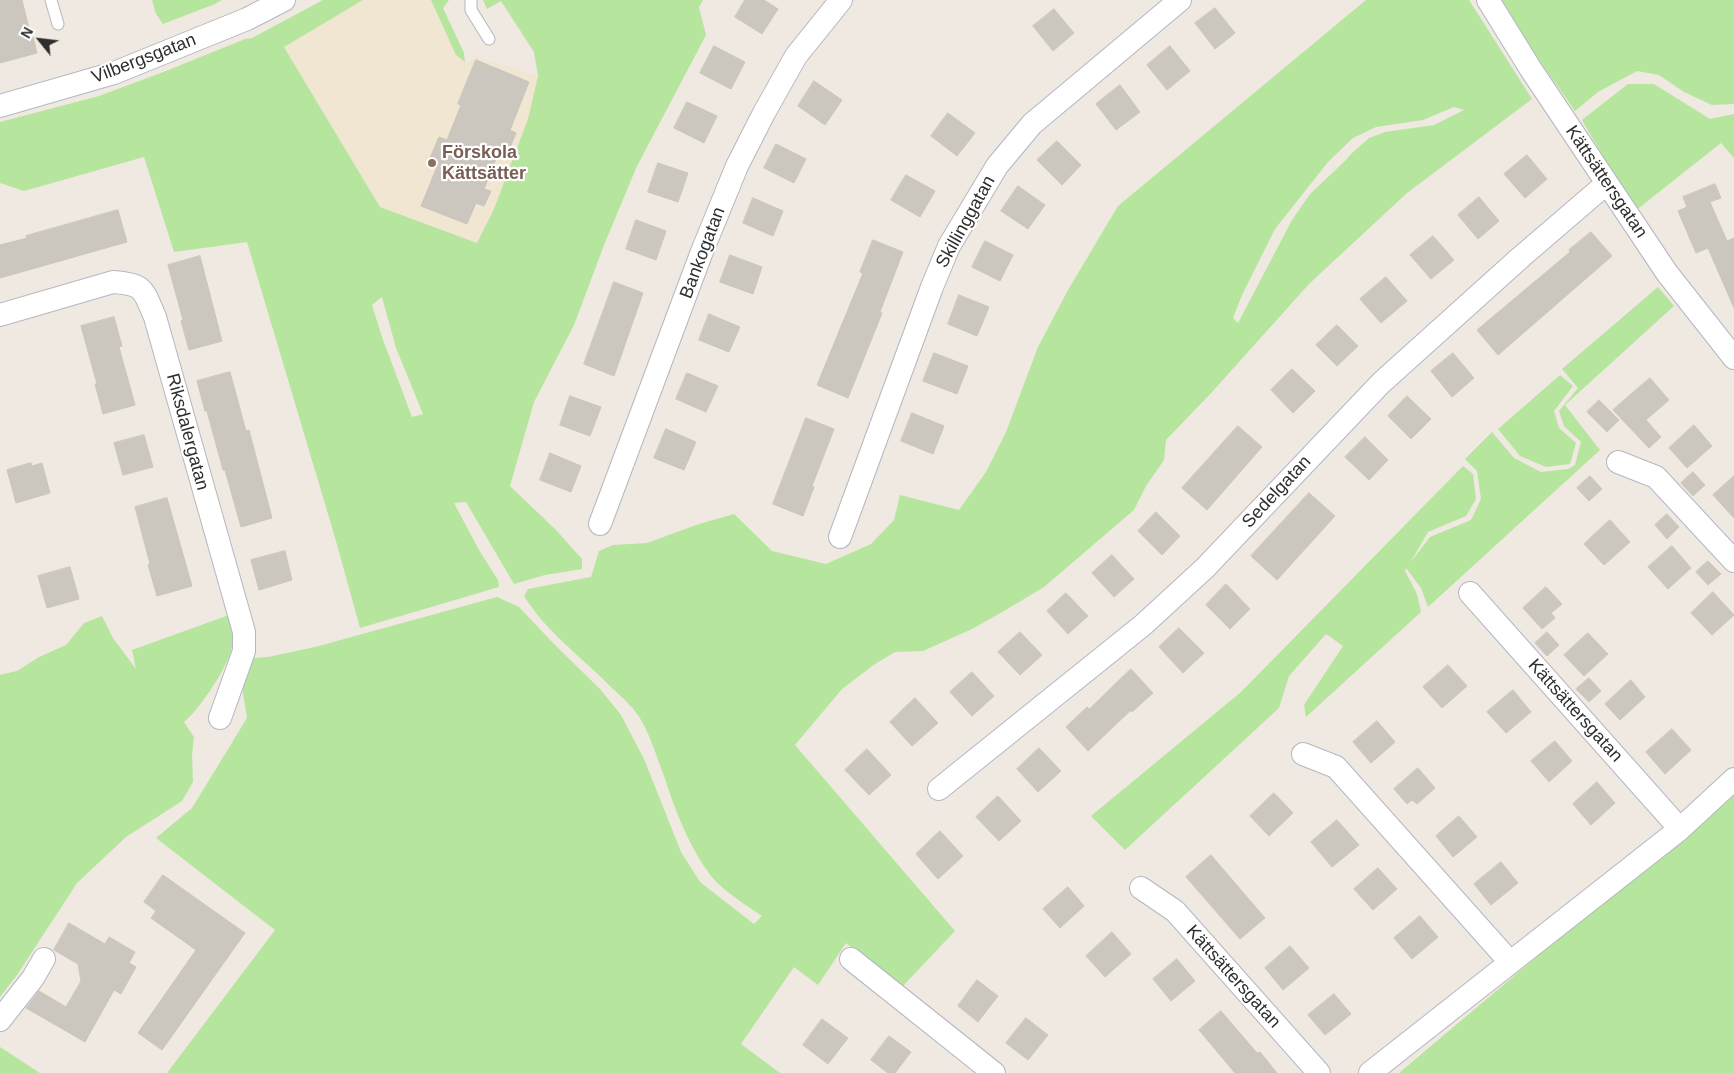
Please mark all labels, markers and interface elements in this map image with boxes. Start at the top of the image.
north arrow [15,15,65,65]
text: N [17,24,36,41]
street label: Vilbergsgatan [89,29,199,89]
street label: Kättsättersgatan [1560,122,1652,242]
place label: Förskola Kättsätter [442,142,526,184]
marker: Förskola Kättsätter [426,157,438,169]
street label: Skillinggatan [932,172,1000,272]
street label: Bankogatan [676,204,730,302]
street label: Riksdalergatan [161,371,213,493]
street label: Sedelgatan [1238,451,1316,533]
street label: Kättsättersgatan [1523,655,1627,767]
street label: Kättsättersgatan [1181,921,1285,1033]

